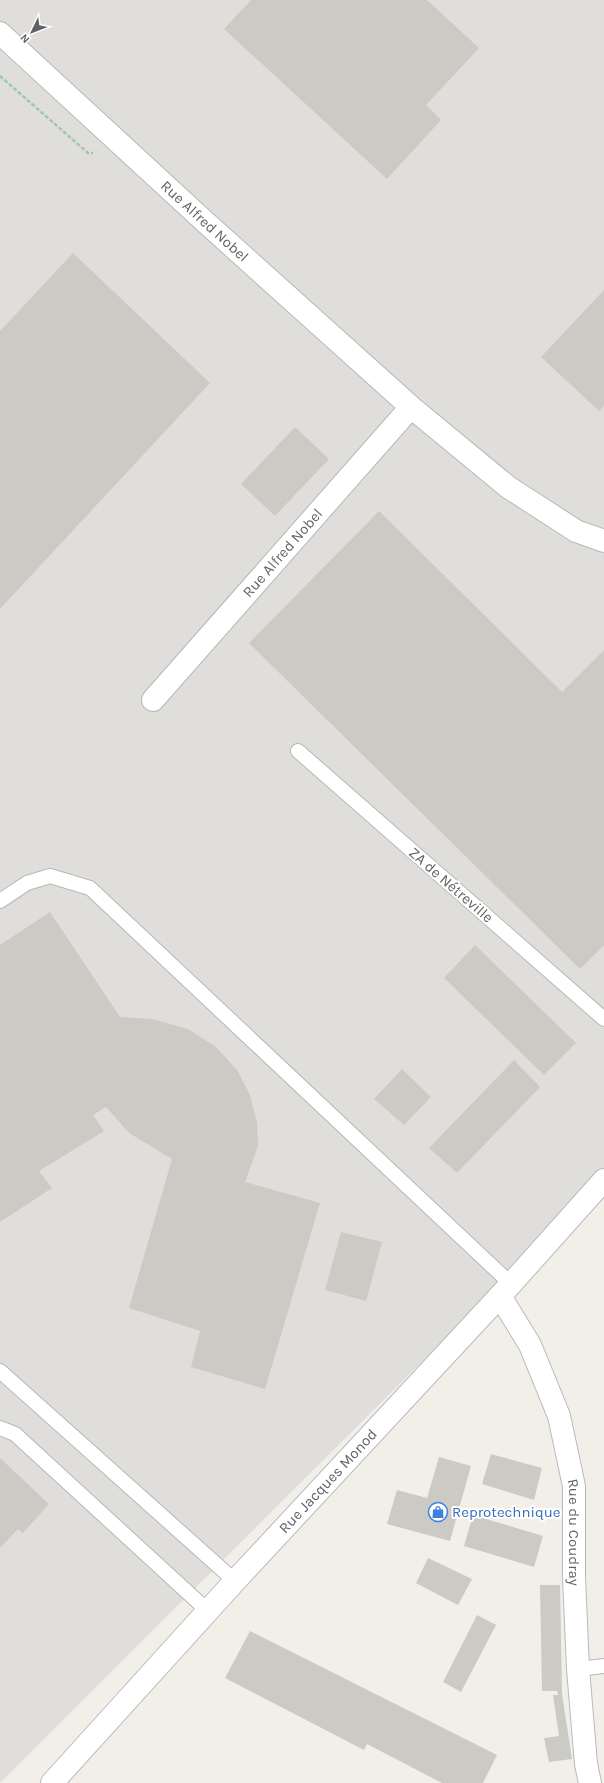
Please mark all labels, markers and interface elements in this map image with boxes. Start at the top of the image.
north arrow [12,12,52,52]
text: N [18,31,32,46]
street label: Rue Alfred Nobel [157,177,252,266]
street label: Rue Alfred Nobel [239,505,326,601]
street label: ZA de Nétreville [405,843,497,927]
street label: Rue Jacques Monod [275,1425,381,1537]
street label: Rue du Coudray [564,1477,583,1586]
shop icon: Reprotechnique [427,1501,449,1523]
place label: Reprotechnique [452,1503,561,1521]

